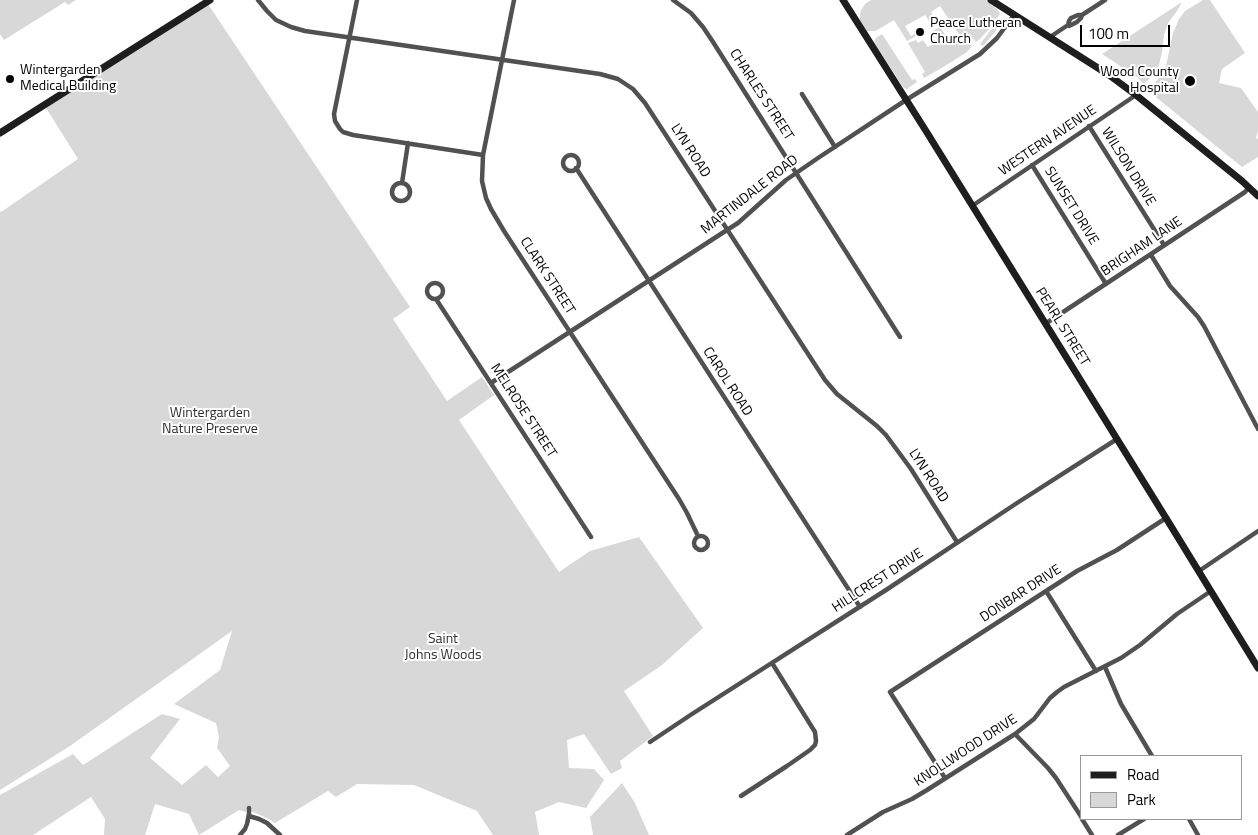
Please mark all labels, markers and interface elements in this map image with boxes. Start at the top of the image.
scale bar [1083,15,1173,47]
place label: Peace Lutheran Church [930,16,1021,48]
text: 100 m [1088,22,1129,45]
marker: Peace Lutheran Church [914,26,926,38]
street label: CHARLES STREET [725,46,797,144]
place label: Wintergarden Medical Building [20,63,116,95]
place label: Wood County Hospital [1100,65,1179,98]
marker: Wintergarden Medical Building [4,73,16,85]
marker: Wood County Hospital [1183,74,1197,88]
street label: WESTERN AVENUE [996,102,1100,180]
street label: LYN ROAD [666,121,714,181]
street label: WILSON DRIVE [1097,125,1159,209]
street label: MARTINDALE ROAD [698,152,802,238]
street label: SUNSET DRIVE [1040,164,1102,248]
street label: BRIGHAM LANE [1098,214,1186,280]
street label: CLARK STREET [516,234,578,318]
street label: PEARL STREET [1031,285,1093,369]
street label: CAROL ROAD [699,344,755,420]
street label: MELROSE STREET [486,361,560,461]
park label: Wintergarden Nature Preserve [162,406,258,438]
street label: LYN ROAD [904,446,952,506]
street label: HILLCREST DRIVE [829,545,927,617]
street label: DONBAR DRIVE [977,562,1065,626]
park label: Saint Johns Woods [405,632,481,664]
street label: KNOLLWOOD DRIVE [911,711,1021,791]
legend [1080,755,1243,820]
text: Road [1127,763,1159,786]
text: Park [1127,788,1156,811]

